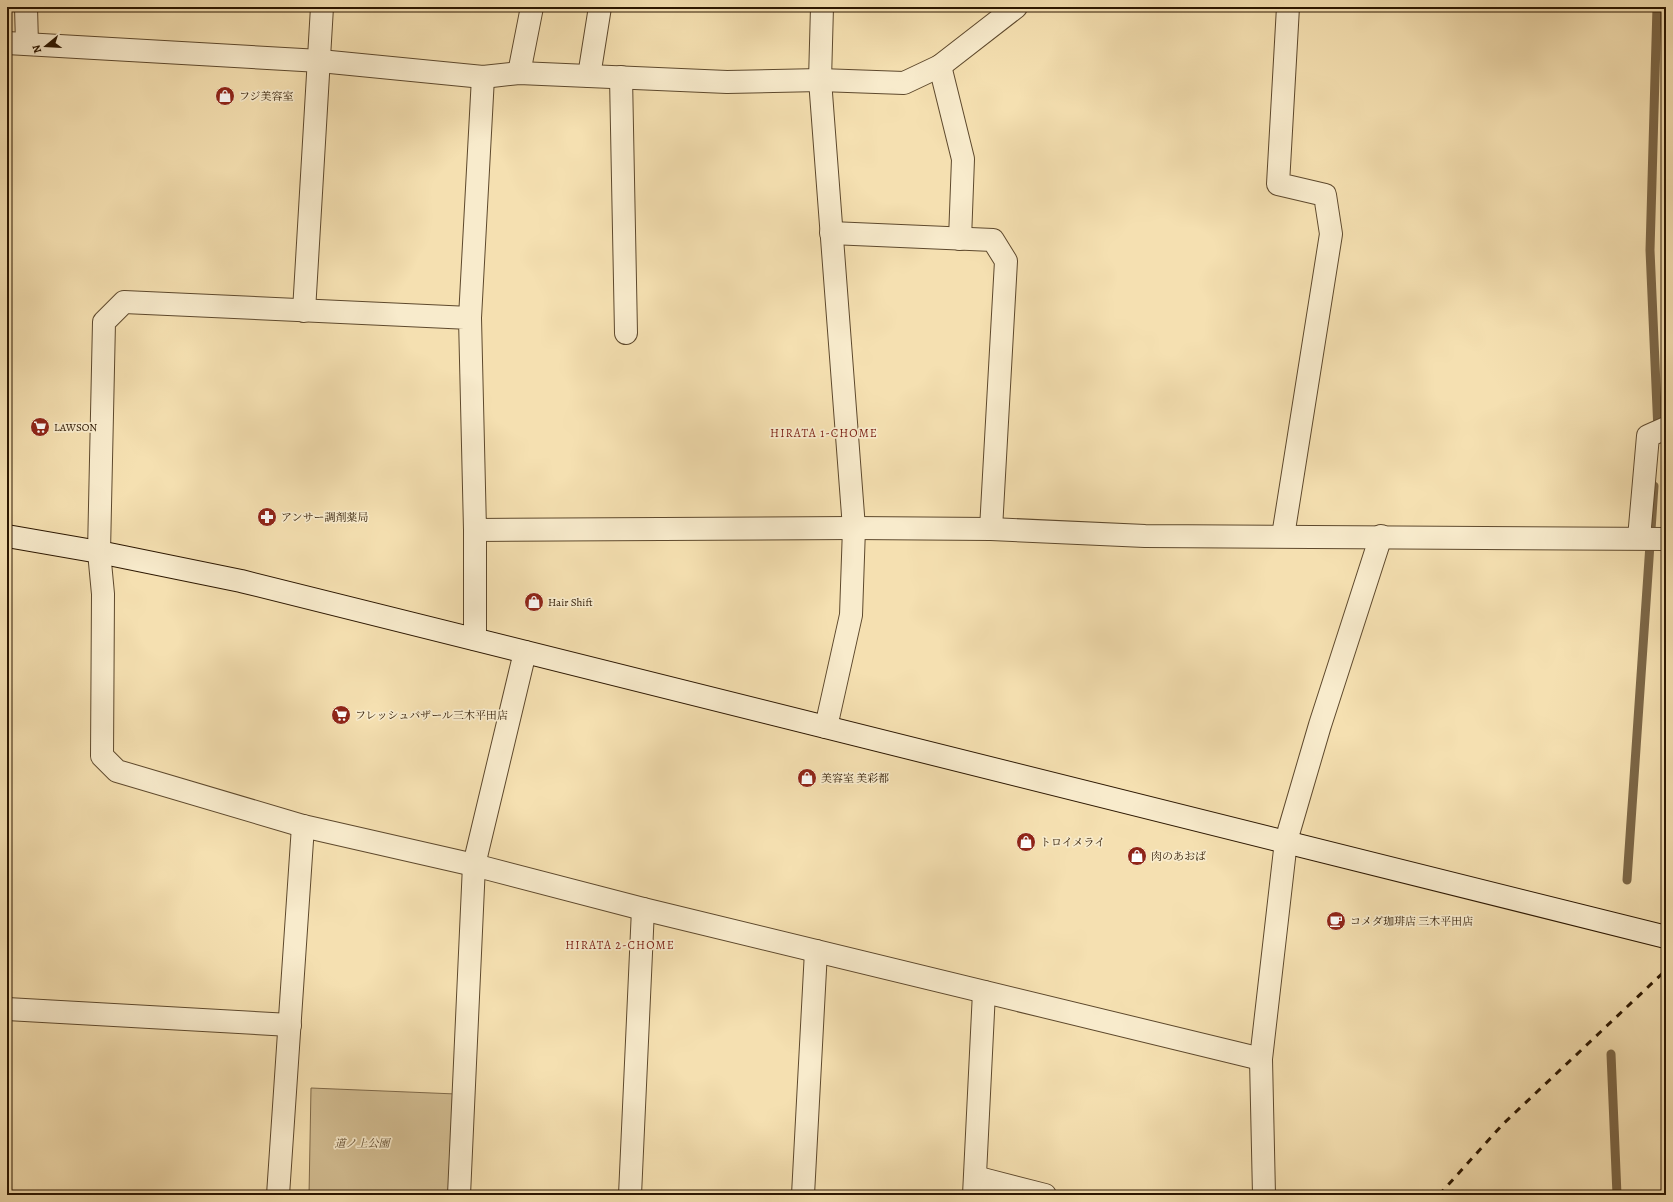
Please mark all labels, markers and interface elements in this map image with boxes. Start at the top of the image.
north arrow [26,26,66,66]
text: N [29,43,45,55]
shop icon: フジ美容室 [214,85,236,107]
place label: フジ美容室 [239,89,294,104]
supermarket icon: LAWSON [29,416,51,438]
place label: LAWSON [54,420,97,435]
district label: HIRATA 1-CHOME [770,425,878,441]
pharmacy icon: アンサー調剤薬局 [256,506,278,528]
place label: アンサー調剤薬局 [281,510,369,525]
shop icon: Hair Shift [523,591,545,613]
place label: Hair Shift [548,595,593,610]
supermarket icon: フレッシュバザール三木平田店 [330,704,352,726]
place label: フレッシュバザール三木平田店 [355,708,508,723]
shop icon: 美容室 美彩都 [796,767,818,789]
place label: 美容室 美彩都 [821,771,889,786]
shop icon: トロイメライ [1015,831,1037,853]
place label: トロイメライ [1040,835,1105,850]
shop icon: 肉のあおば [1126,845,1148,867]
place label: 肉のあおば [1151,849,1206,864]
cafe icon: コメダ珈琲店 三木平田店 [1325,910,1347,932]
place label: コメダ珈琲店 三木平田店 [1350,914,1473,929]
district label: HIRATA 2-CHOME [565,937,675,953]
park label: 道ノ上公園 [335,1136,391,1151]

